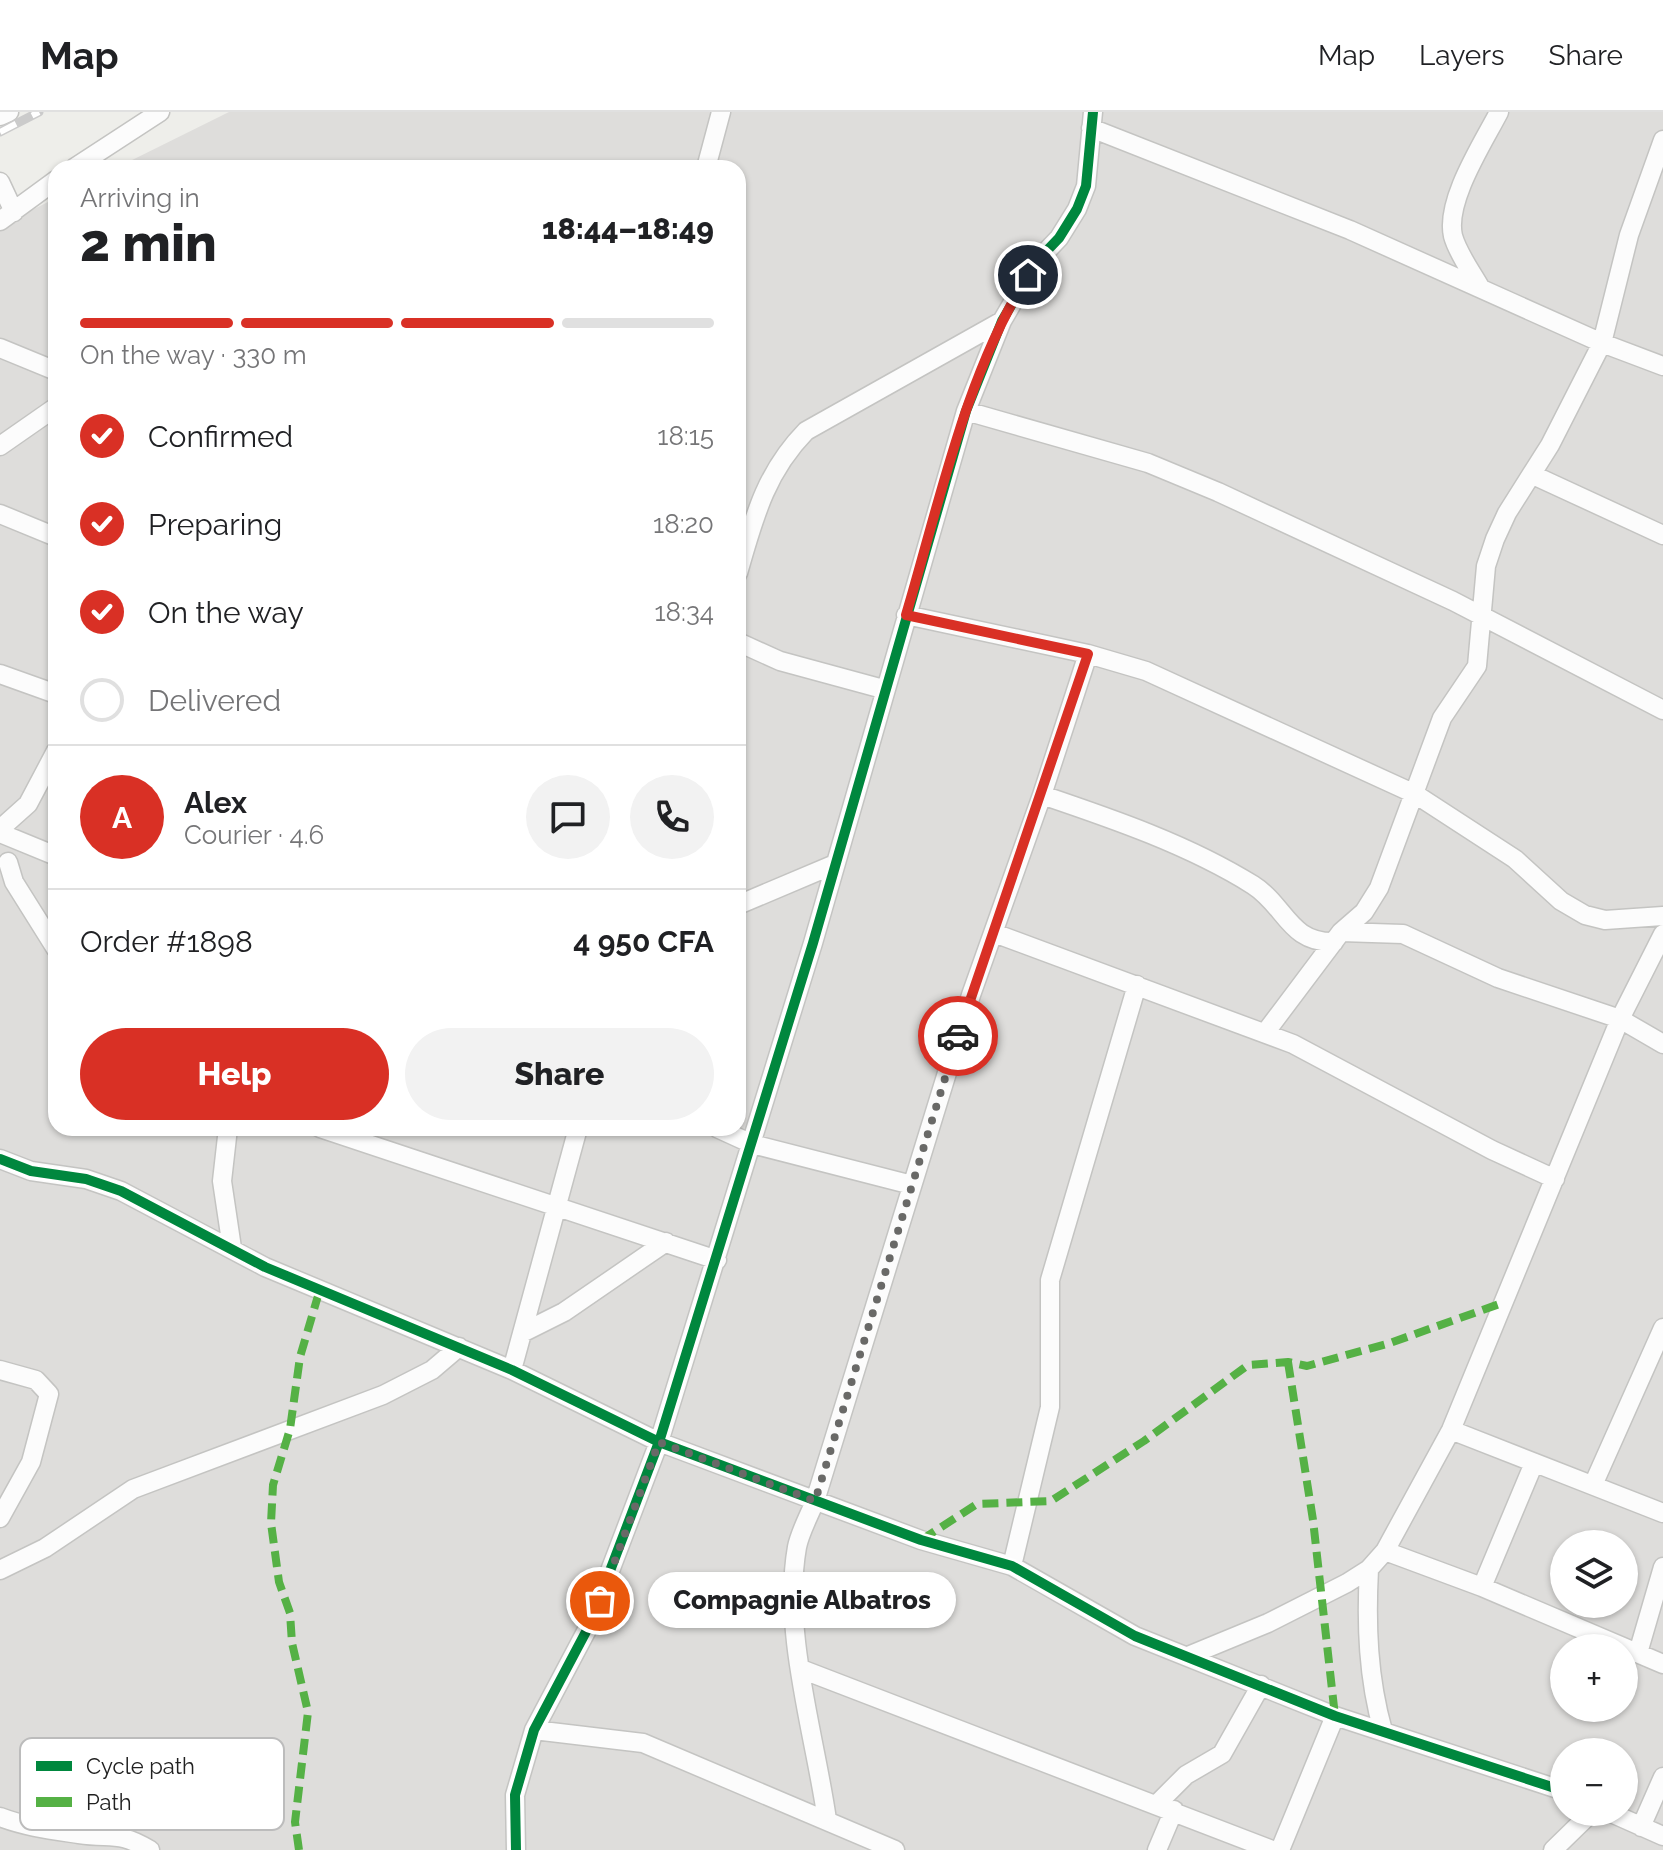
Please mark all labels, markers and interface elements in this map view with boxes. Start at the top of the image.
text: Map [40,33,119,78]
text: Map [1318,39,1375,72]
text: Layers [1419,39,1505,72]
text: Share [1549,39,1623,72]
text: Arriving in [80,183,200,213]
text: 18:44–18:49 [542,211,714,246]
text: 2 min [80,212,217,273]
pin [994,241,1062,309]
icon: home [1006,253,1050,297]
text: On the way · 330 m [80,340,307,370]
icon: check [80,414,124,458]
text: Confirmed [148,419,293,454]
text: 18:15 [657,421,714,451]
icon: check [80,502,124,546]
text: Preparing [148,507,282,542]
text: 18:20 [653,509,714,539]
icon: check [80,590,124,634]
text: On the way [148,595,304,630]
text: 18:34 [654,597,714,627]
text: Delivered [148,683,281,718]
button: chat [526,775,610,859]
button: phone [630,775,714,859]
text: Alex [184,785,247,820]
text: A [112,800,132,835]
text: Courier · 4.6 [184,820,324,850]
text: Order #1898 [80,924,253,959]
text: 4 950 CFA [573,924,714,959]
courier [918,996,998,1076]
icon: car [936,1014,980,1058]
button: Help [80,1028,389,1120]
button: Share [405,1028,714,1120]
map controls [1550,1530,1638,1826]
button: layers [1550,1530,1638,1618]
pin [566,1567,634,1635]
callout: Compagnie Albatros [648,1573,956,1629]
icon: bag [578,1579,622,1623]
text: Compagnie Albatros [673,1585,931,1615]
button: + [1550,1634,1638,1722]
legend [20,1738,284,1830]
button: − [1550,1738,1638,1826]
text: Cycle path [86,1753,195,1779]
text: Path [86,1789,132,1815]

